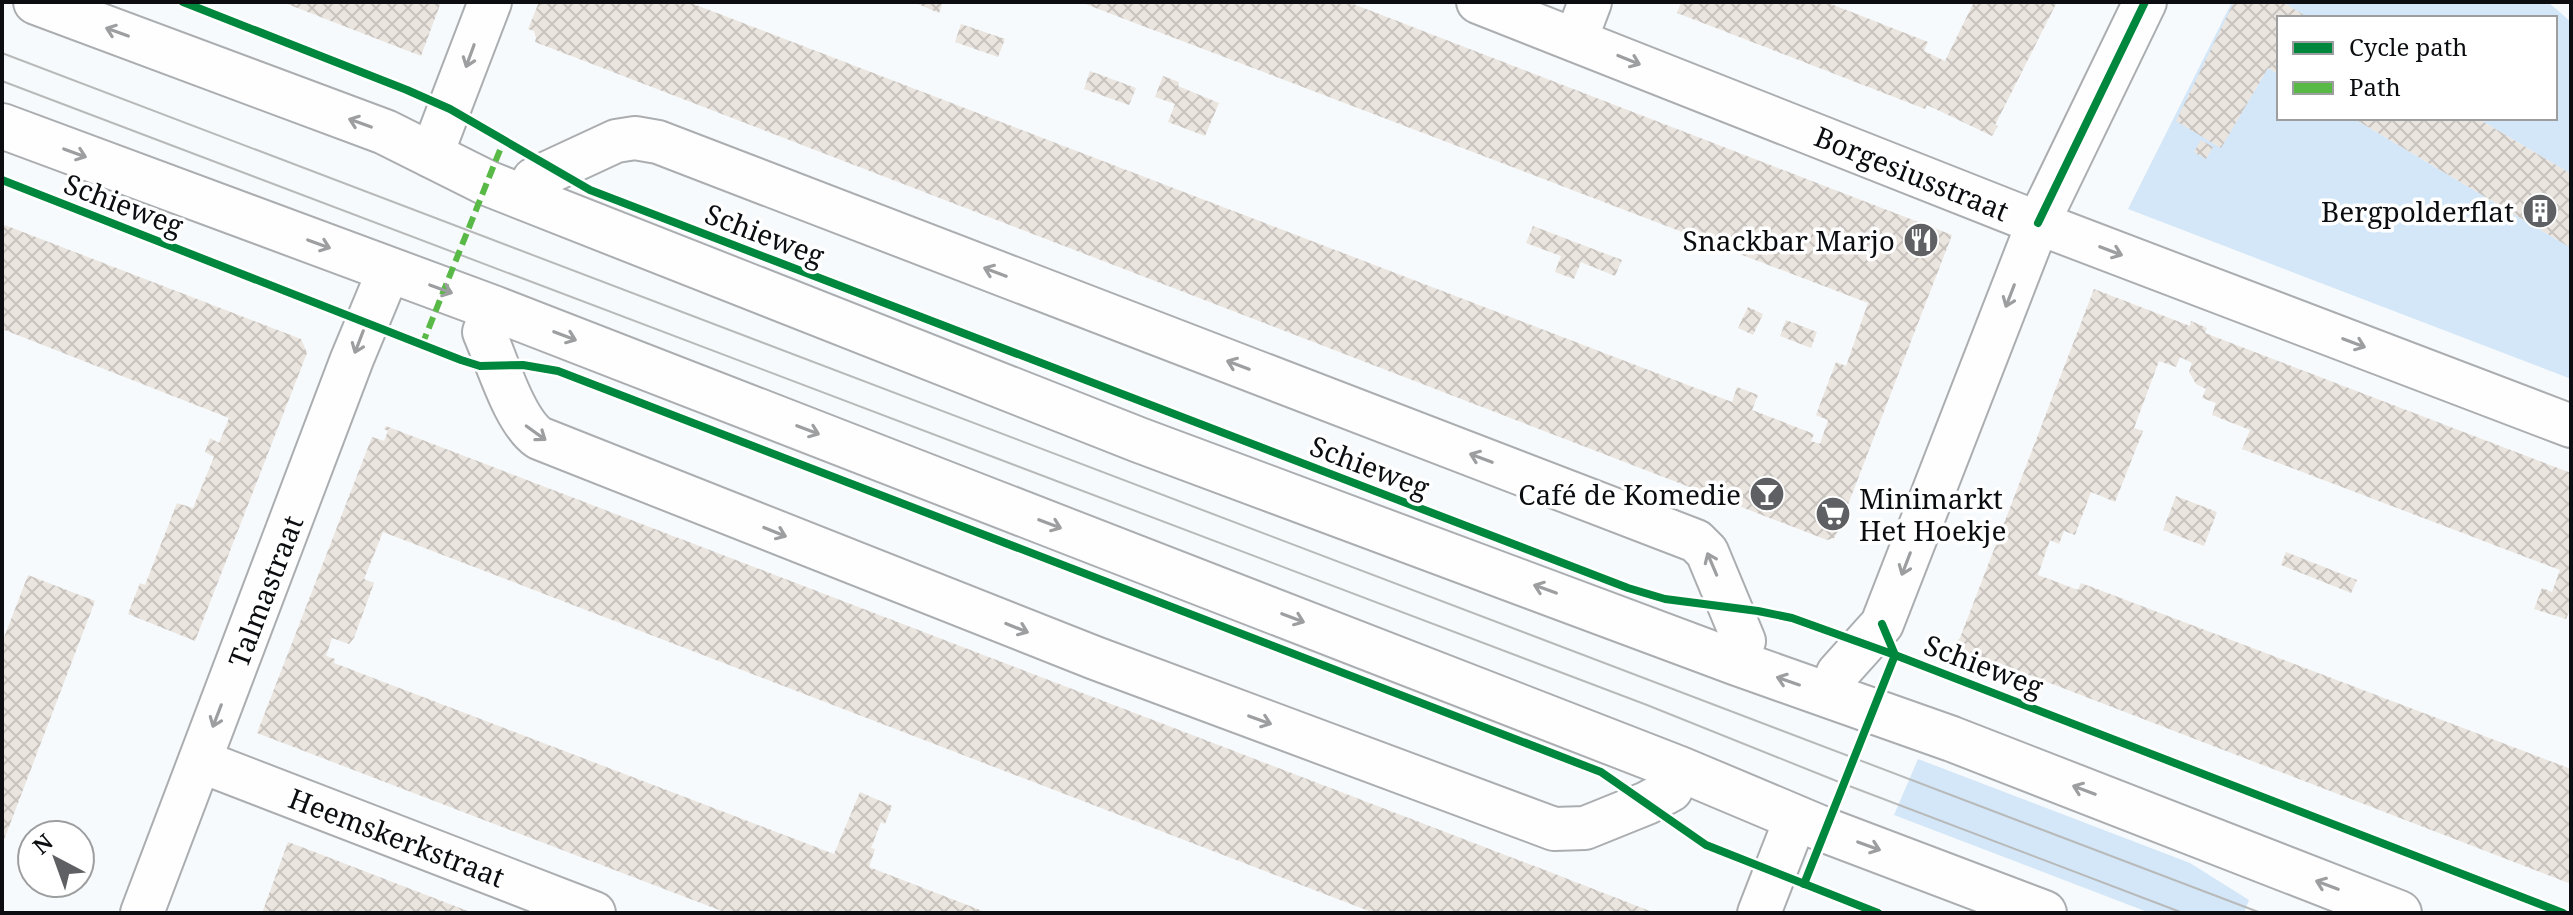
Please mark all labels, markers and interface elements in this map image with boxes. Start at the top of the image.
legend [2277,16,2557,120]
one-way arrow [105,24,130,38]
text: Cycle path [2349,30,2468,63]
one-way arrow [462,43,477,68]
one-way arrow [1616,54,1641,69]
text: Path [2349,70,2401,103]
one-way arrow [349,115,373,129]
street label: Borgesiusstraat [1809,117,2015,229]
one-way arrow [62,147,87,161]
street label: Schieweg [59,164,189,244]
place label: Bergpolderflat [2321,192,2514,230]
building icon: Bergpolderflat [2521,192,2559,230]
street label: Schieweg [700,194,830,274]
place label: Snackbar Marjo [1683,221,1895,259]
restaurant icon: Snackbar Marjo [1902,221,1940,259]
one-way arrow [306,238,331,252]
one-way arrow [2098,245,2123,259]
one-way arrow [983,264,1008,278]
one-way arrow [428,283,453,297]
one-way arrow [2002,283,2016,308]
one-way arrow [351,329,365,354]
one-way arrow [552,330,577,344]
one-way arrow [2341,337,2366,351]
one-way arrow [1226,357,1251,371]
one-way arrow [525,424,546,441]
one-way arrow [795,424,820,438]
street label: Schieweg [1305,426,1435,506]
one-way arrow [1469,450,1494,464]
place label: Café de Komedie [1518,475,1741,513]
bar icon: Café de Komedie [1748,475,1786,513]
place label: Minimarkt Het Hoekje [1859,479,2006,549]
supermarket icon: Minimarkt Het Hoekje [1814,495,1852,533]
street label: Talmastraat [219,510,311,672]
one-way arrow [1037,518,1062,532]
one-way arrow [762,526,787,540]
one-way arrow [1897,551,1912,576]
one-way arrow [1704,552,1719,577]
one-way arrow [1533,581,1558,596]
one-way arrow [1280,612,1304,627]
one-way arrow [1004,621,1029,636]
street label: Schieweg [1919,625,2049,705]
one-way arrow [1776,672,1801,687]
one-way arrow [209,703,223,728]
one-way arrow [1247,714,1272,728]
street label: Heemskerkstraat [284,778,510,896]
one-way arrow [2073,782,2097,797]
north arrow [16,819,96,899]
text: N [26,826,59,860]
one-way arrow [1856,839,1881,854]
one-way arrow [2315,877,2340,891]

